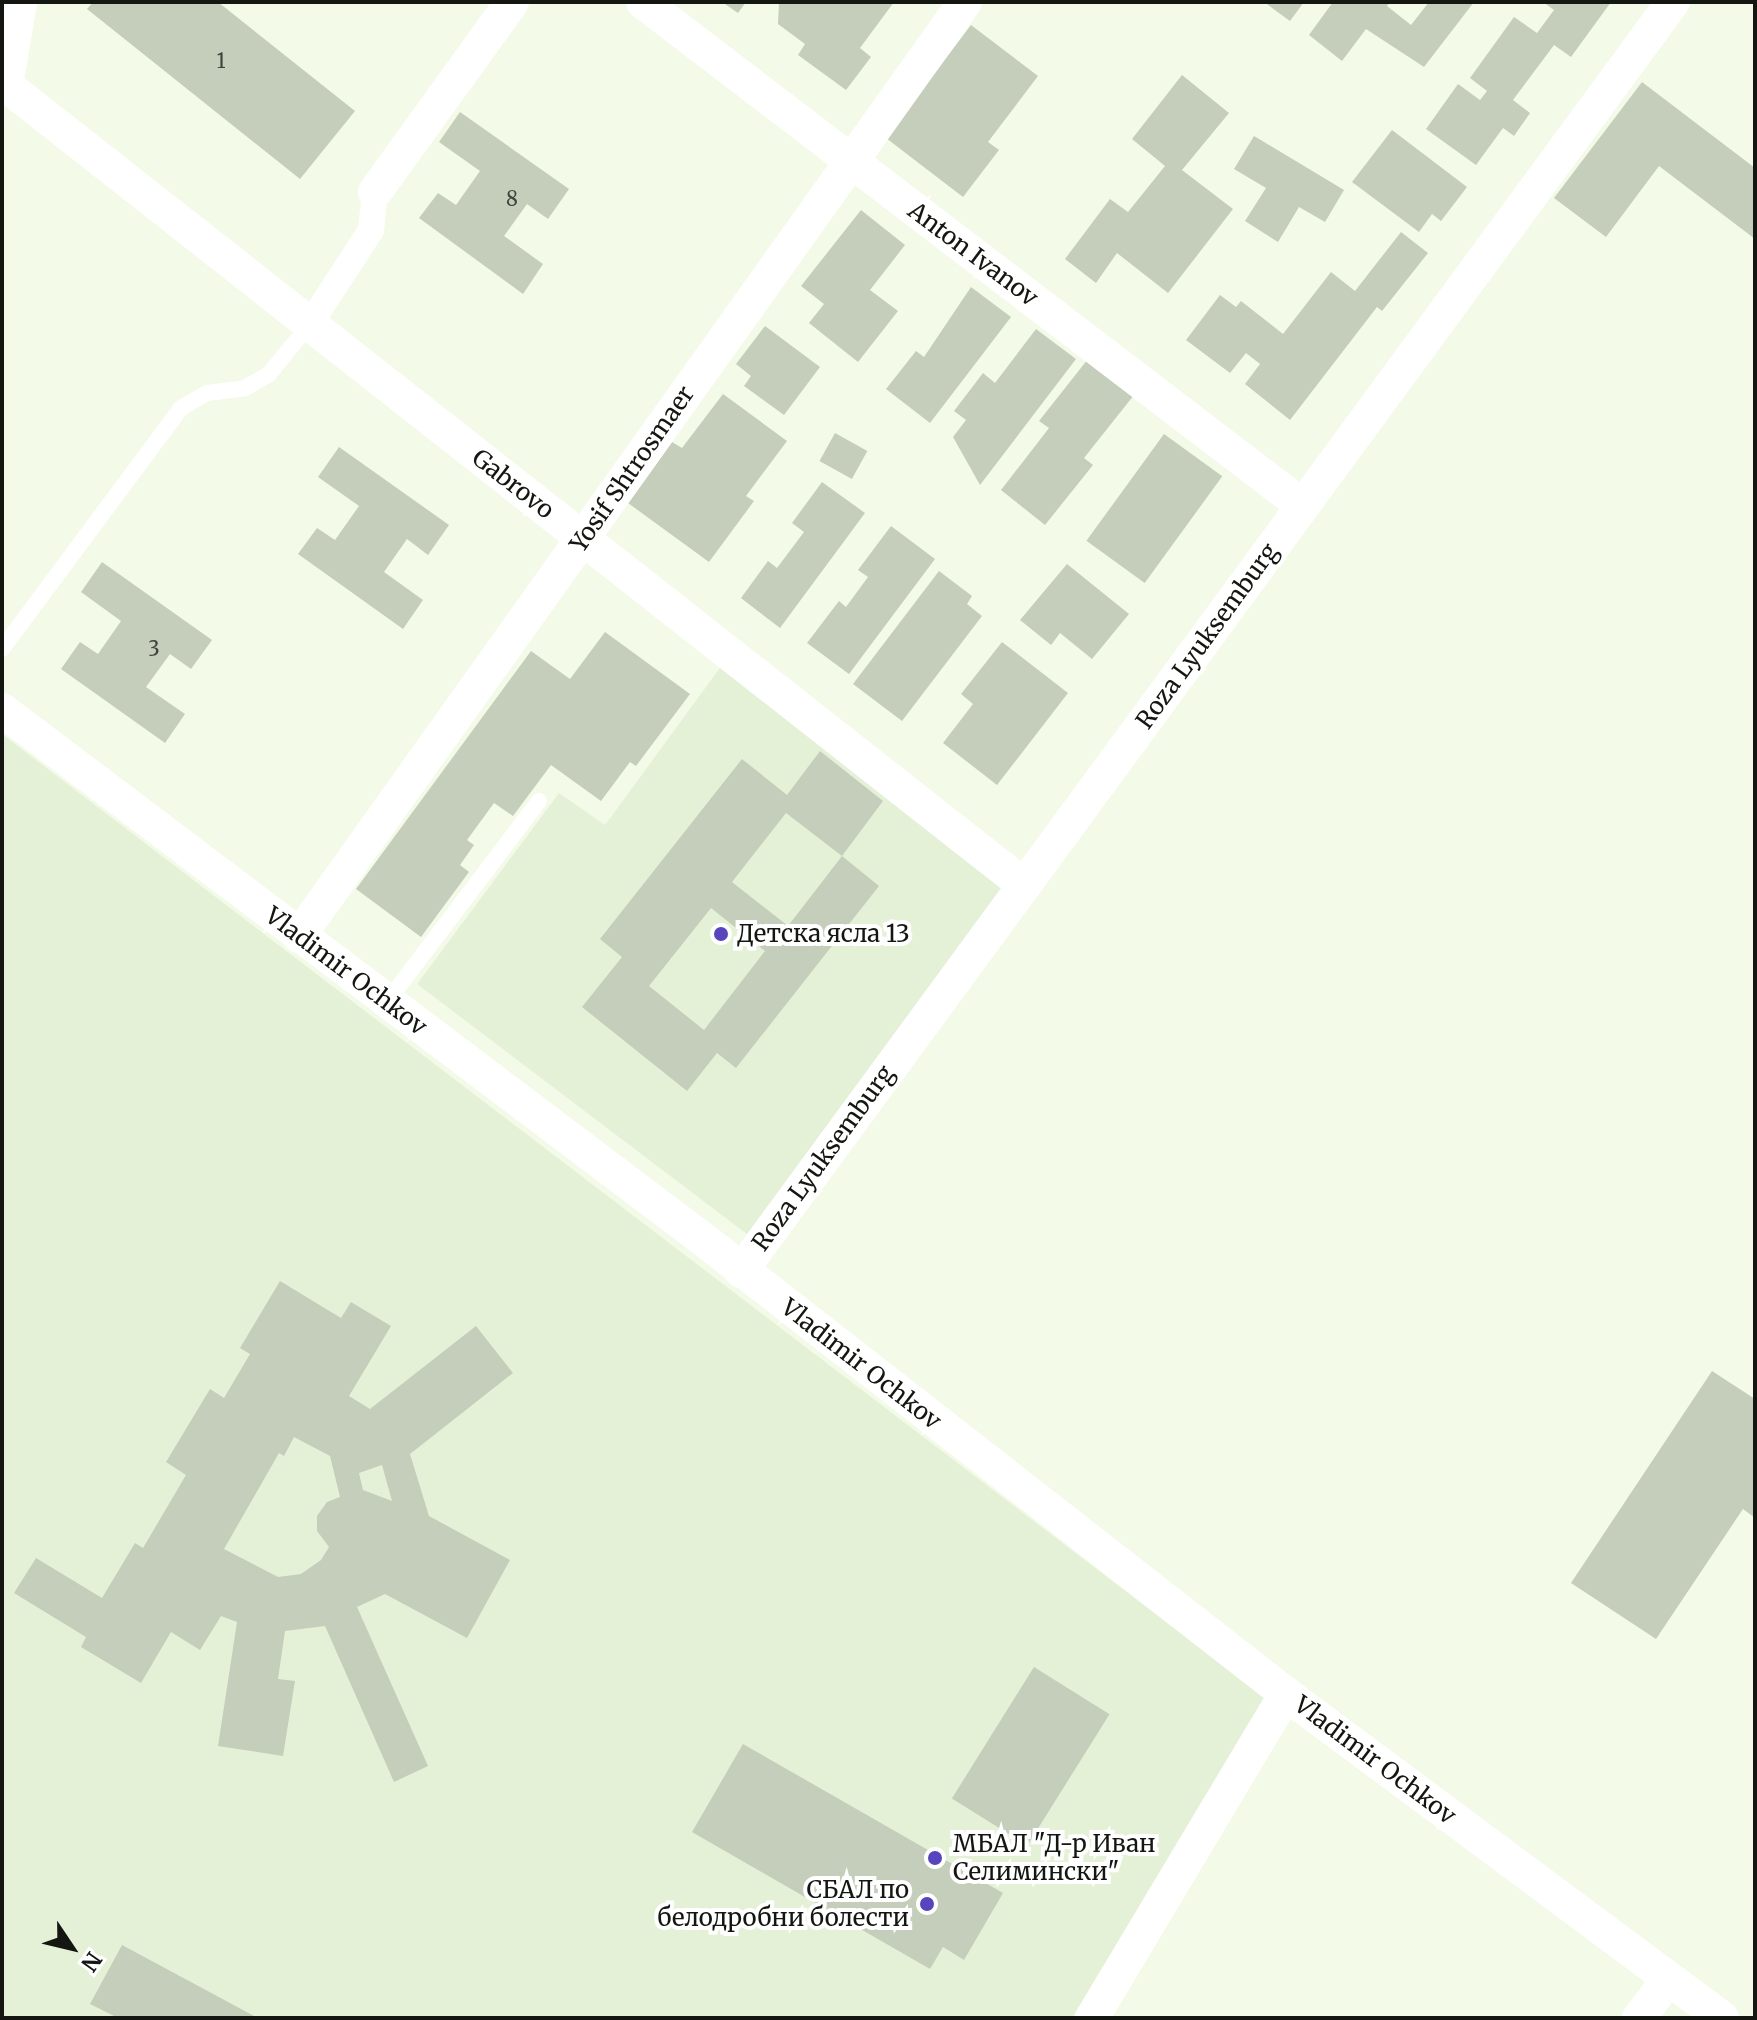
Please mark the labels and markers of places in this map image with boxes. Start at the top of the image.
place label: Детска ясла 13 [737,920,910,948]
marker: Детска ясла 13 [712,925,730,943]
place label: МБАЛ "Д-р Иван Селимински" [953,1830,1156,1886]
marker: МБАЛ "Д-р Иван Селимински" [924,1847,946,1869]
place label: СБАЛ по белодробни болести [657,1876,909,1932]
marker: СБАЛ по белодробни болести [916,1893,938,1915]

